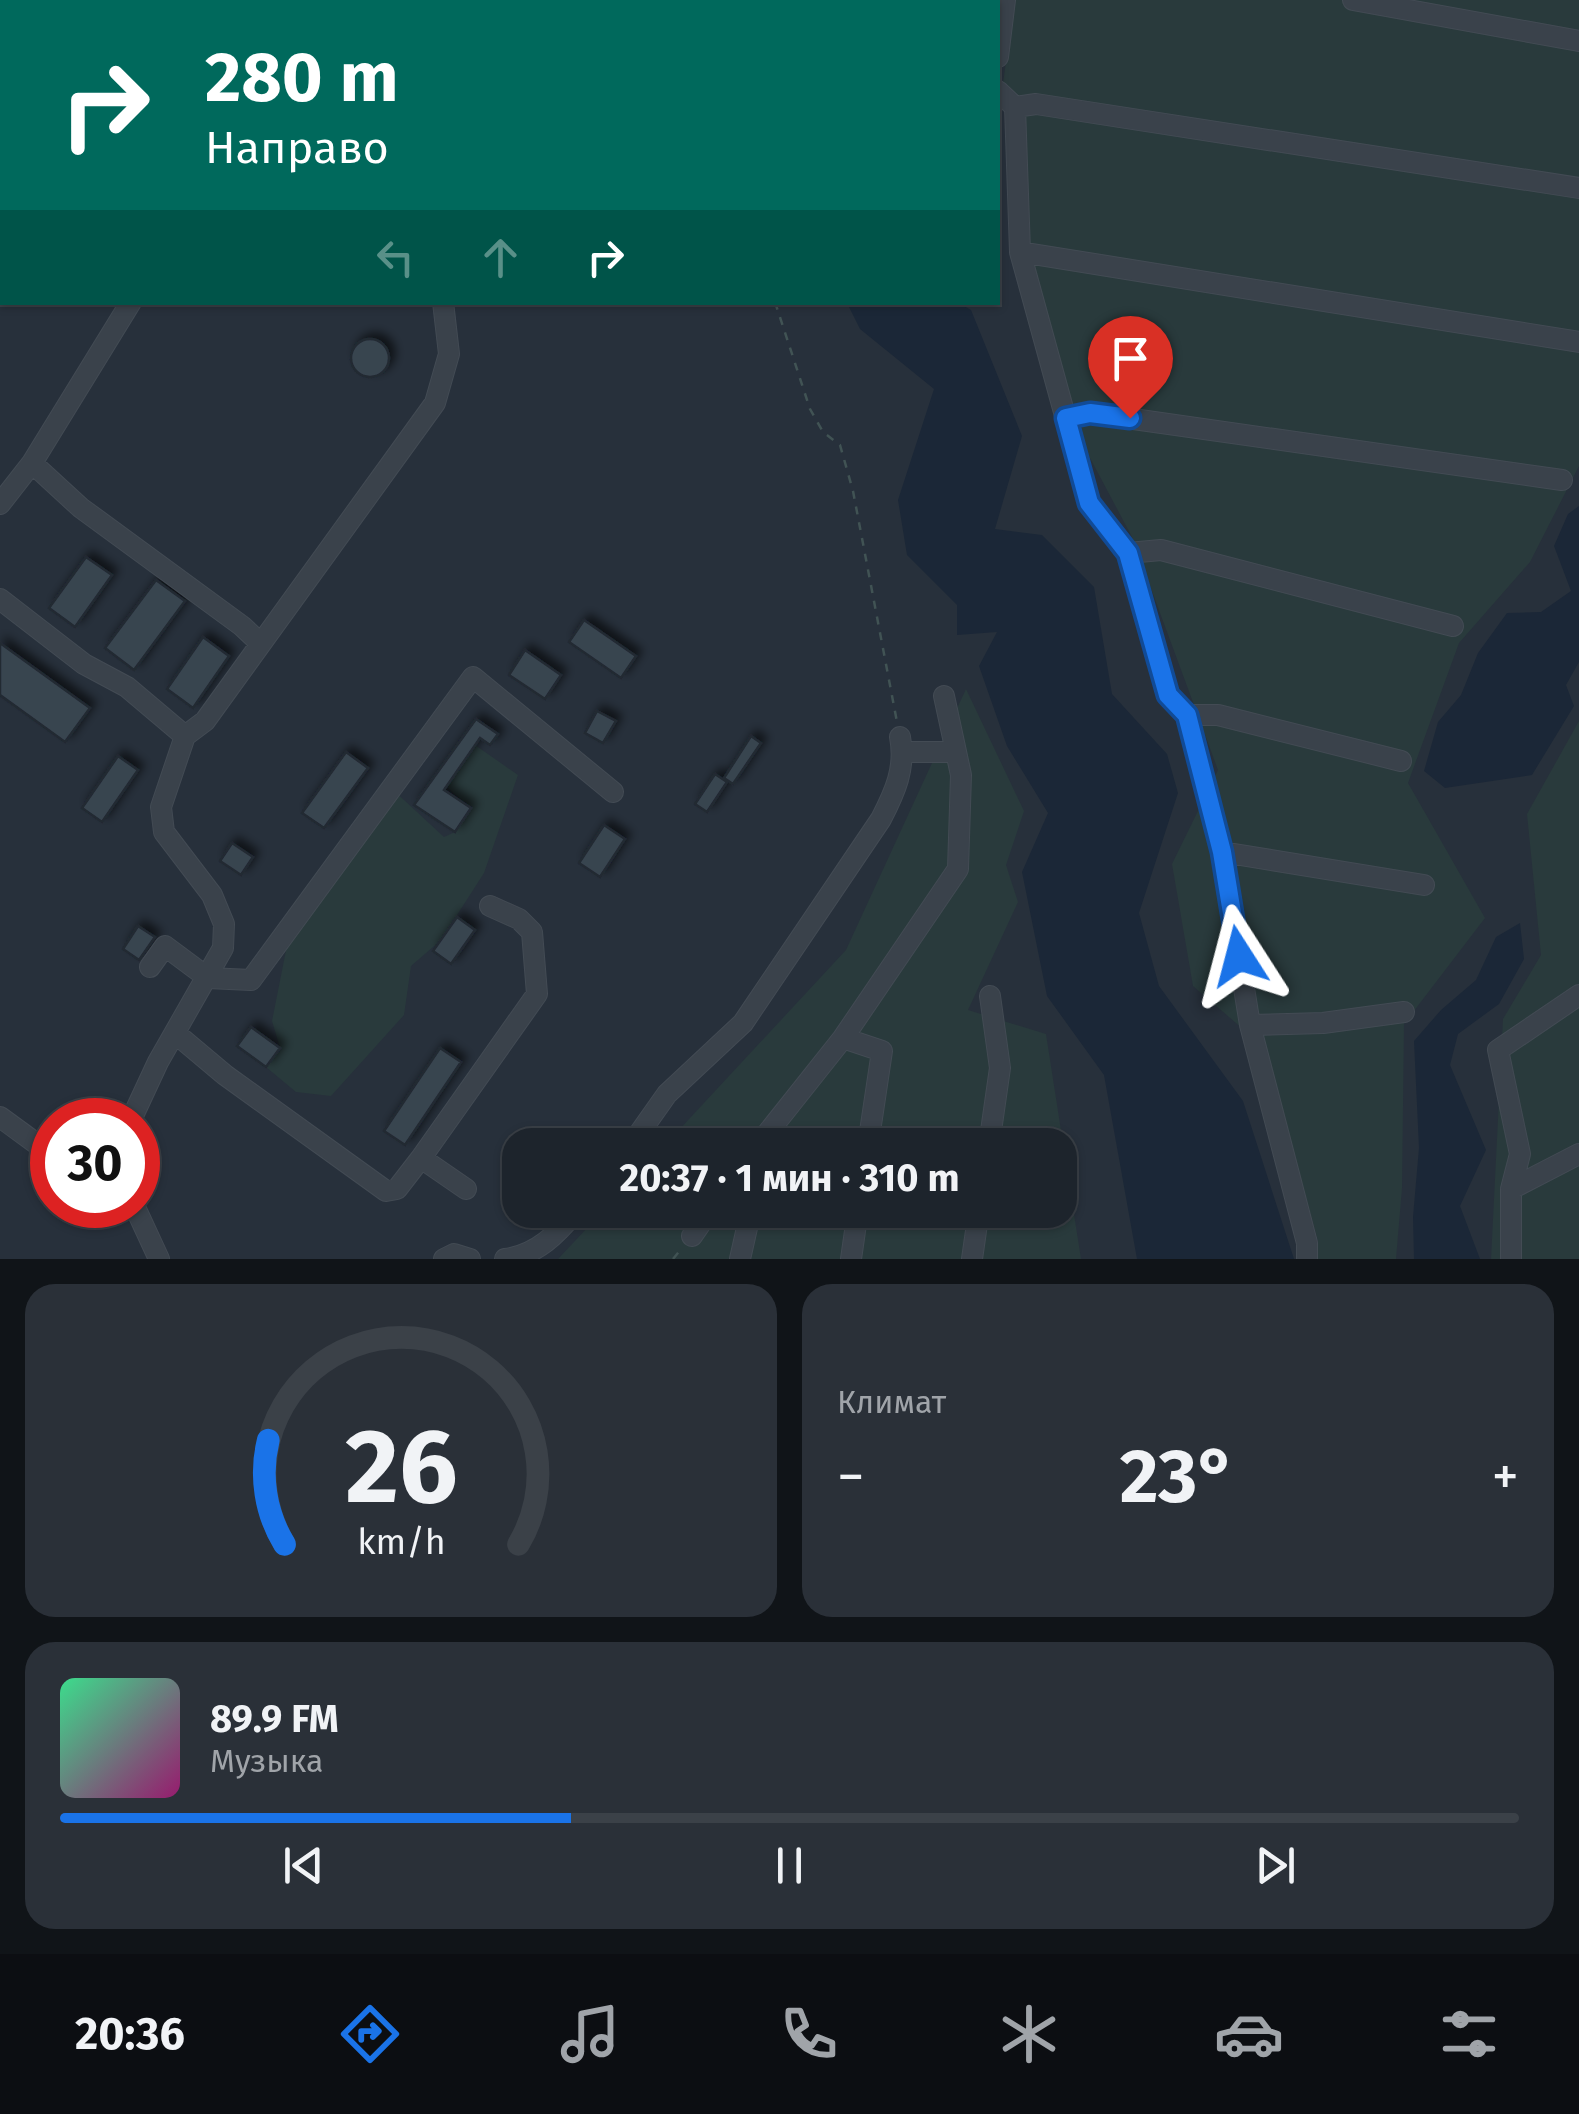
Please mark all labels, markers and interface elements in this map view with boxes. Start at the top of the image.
text: 280 m [205,36,399,120]
icon: right [40,40,170,170]
text: Направо [205,121,389,175]
icon: left [368,230,423,285]
icon: ahead [473,230,528,285]
icon: right [578,230,633,285]
pin [1088,316,1173,419]
icon: arrive [1103,331,1158,386]
position arrow [1187,904,1291,1008]
speed limit sign: 30 [30,1098,160,1228]
text: 20:37 · 1 мин · 310 m [619,1155,960,1201]
text: Климат [837,1383,946,1421]
text: 26 [345,1405,457,1530]
text: 23° [1120,1432,1236,1522]
text: − [837,1444,865,1510]
text: + [1492,1444,1519,1510]
text: km/h [357,1521,445,1563]
text: 89.9 FM [210,1696,339,1742]
text: Музыка [210,1742,323,1780]
icon: previous [276,1838,331,1893]
icon: pause [762,1838,817,1893]
icon: next [1248,1838,1303,1893]
icon: directions [335,1999,405,2069]
icon: music [555,1999,625,2069]
icon: phone [774,1999,844,2069]
icon: climate [994,1999,1064,2069]
icon: car [1214,1999,1284,2069]
icon: filters [1434,1999,1504,2069]
text: 20:36 [75,2007,185,2061]

